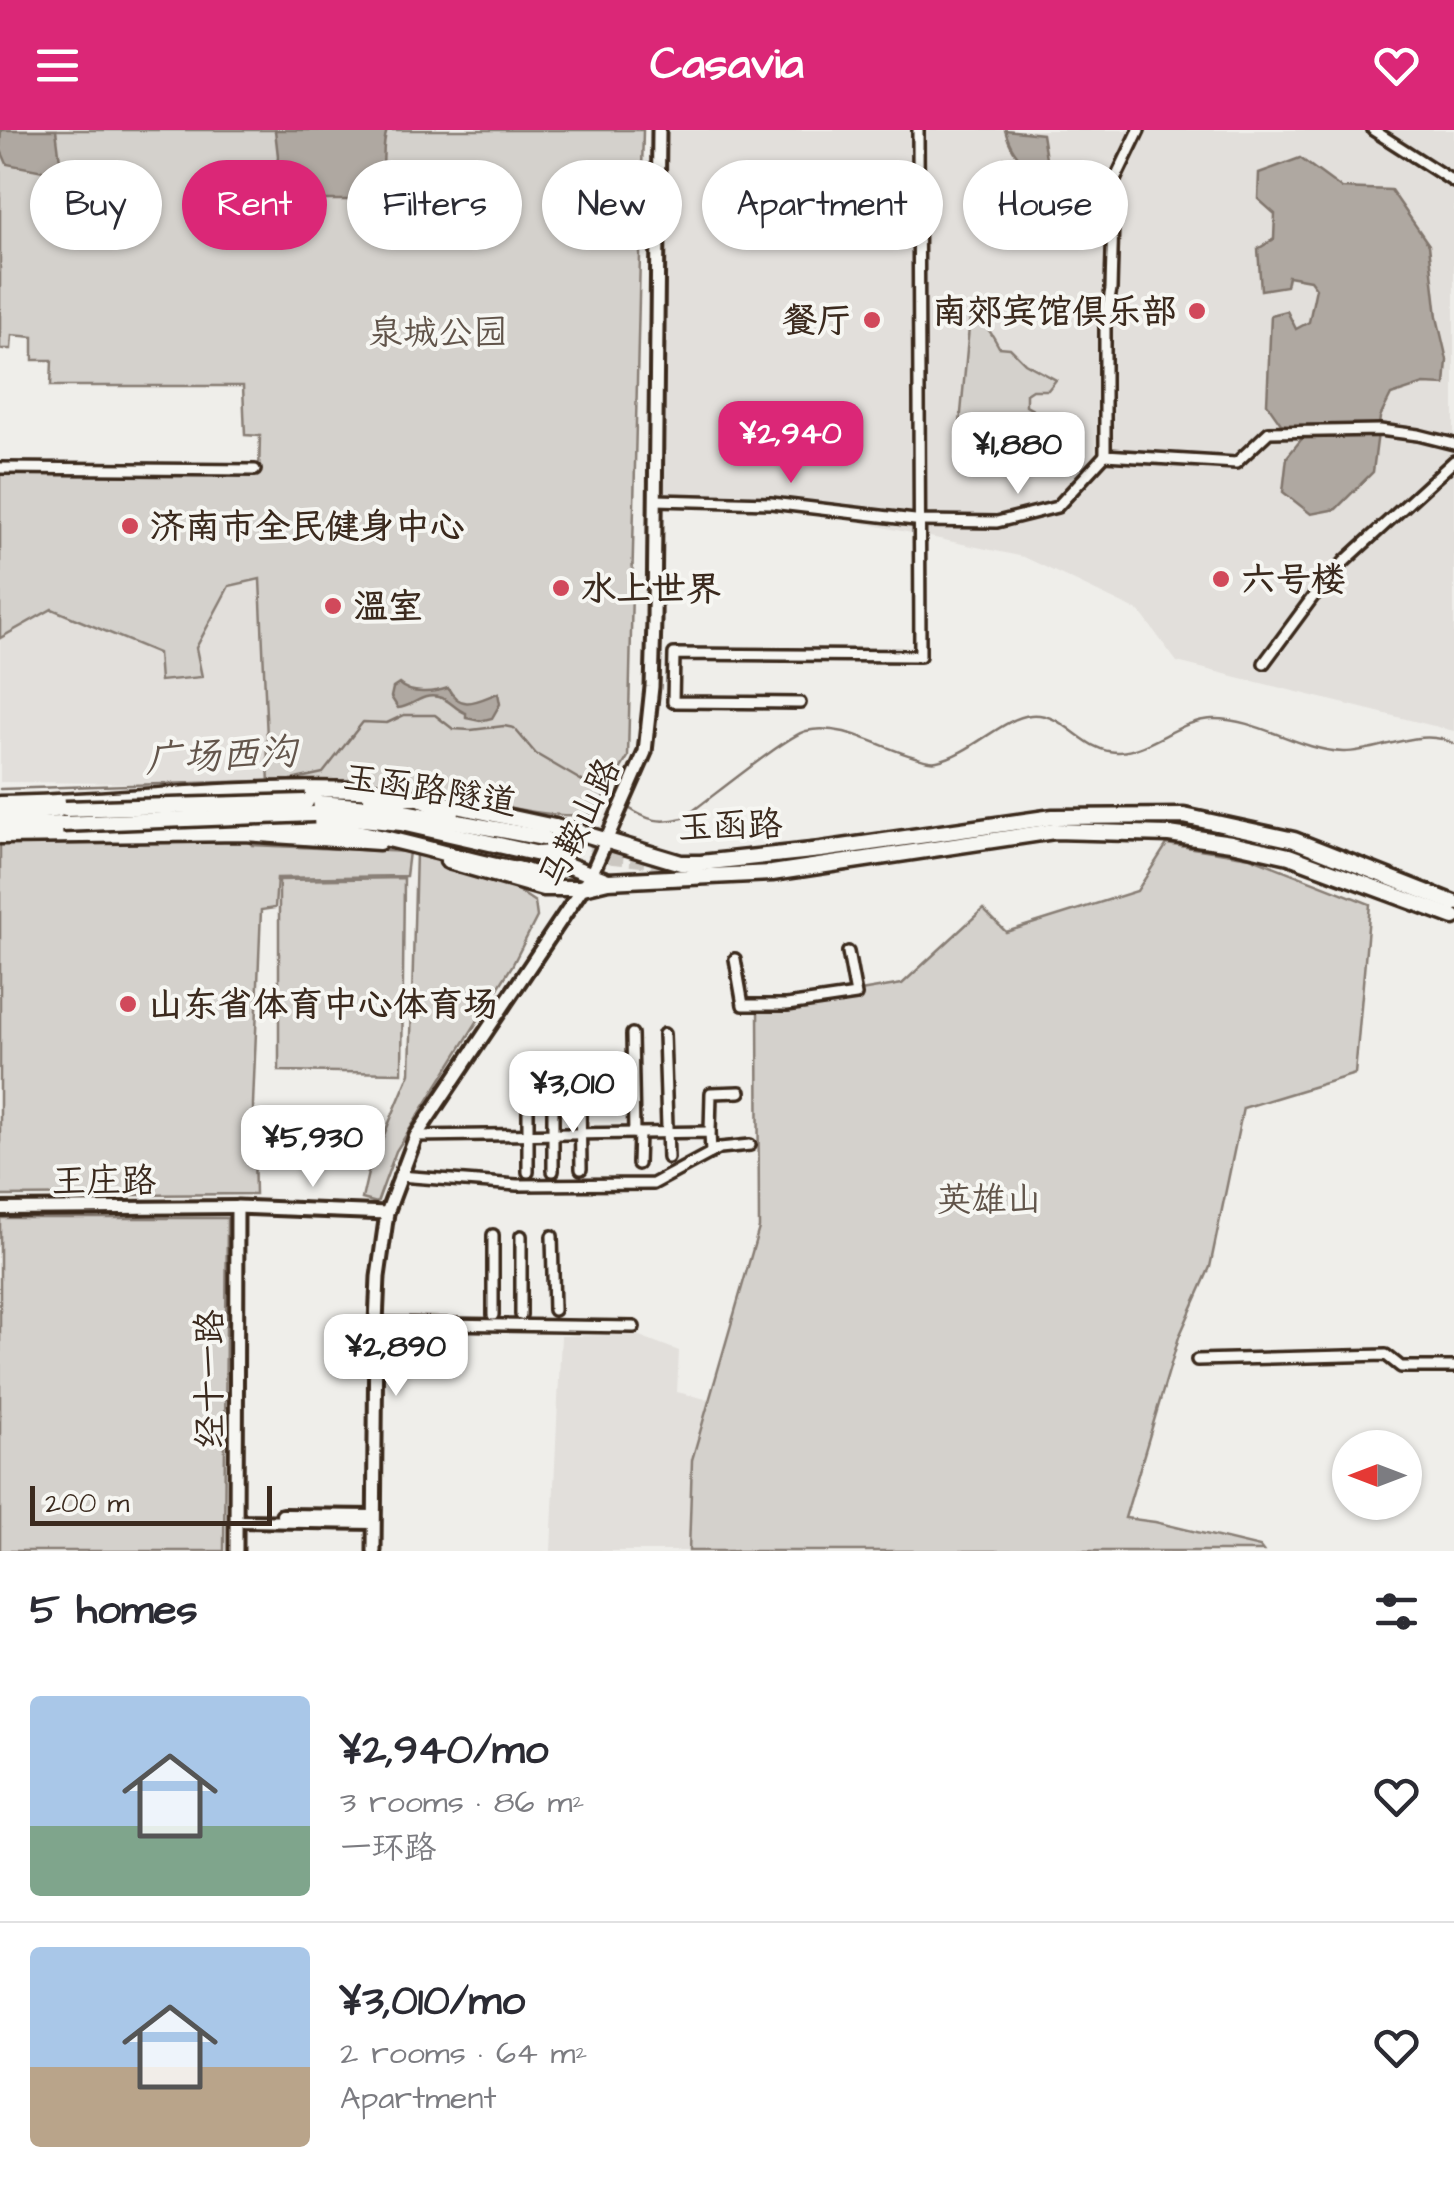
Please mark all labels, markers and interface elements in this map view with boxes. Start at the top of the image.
text: Casavia [650,34,804,96]
icon: menu [30,38,85,93]
icon: heart [1369,38,1424,93]
chip: Buy [30,160,162,250]
chip: Rent [182,160,327,250]
chip: Filters [347,160,522,250]
chip: New [542,160,682,250]
chip: Apartment [702,160,943,250]
chip: House [963,160,1128,250]
place label: 南郊宾馆俱乐部 [932,288,1177,337]
place label: 餐厅 [782,297,852,346]
marker: 南郊宾馆俱乐部 [1186,300,1208,322]
park label: 泉城公园 [368,309,508,358]
marker: 餐厅 [861,309,883,331]
pin: ¥2,940 [710,401,872,486]
text: ¥2,940 [740,411,842,456]
pin: ¥1,880 [937,412,1099,497]
text: ¥1,880 [974,422,1062,467]
place label: 济南市全民健身中心 [150,503,465,552]
marker: 济南市全民健身中心 [119,515,141,537]
place label: 六号楼 [1241,556,1346,605]
place label: 水上世界 [581,565,721,614]
marker: 六号楼 [1210,568,1232,590]
marker: 水上世界 [550,577,572,599]
place label: 温室 [353,583,423,632]
marker: 温室 [322,595,344,617]
water label: 广场西沟 [144,727,301,787]
street label: 马鞍山路 [528,750,633,897]
street label: 玉函路隧道 [340,753,520,828]
street label: 玉函路 [677,800,783,853]
place label: 山东省体育中心体育场 [148,981,498,1030]
marker: 山东省体育中心体育场 [117,993,139,1015]
pin: ¥3,010 [492,1051,654,1136]
text: ¥3,010 [531,1061,615,1106]
pin: ¥5,930 [232,1105,394,1190]
text: ¥5,930 [263,1115,363,1160]
street label: 王庄路 [51,1157,157,1206]
park label: 英雄山 [936,1176,1042,1225]
street label: 经十一路 [186,1309,235,1449]
pin: ¥2,890 [315,1314,477,1399]
text: ¥2,890 [346,1324,446,1369]
north arrow [1332,1430,1422,1520]
map controls [1332,1430,1422,1520]
scale bar [30,1481,272,1526]
text: 200 m [45,1484,129,1523]
text: 5 homes [30,1582,197,1640]
icon: filters [1369,1584,1424,1639]
text: ¥2,940/mo [340,1722,548,1780]
icon: home [110,1736,230,1856]
icon: heart [1369,1769,1424,1824]
text: 3 rooms · 86 m² [340,1780,584,1825]
text: 一环路 [340,1826,436,1871]
text: ¥3,010/mo [340,1973,525,2031]
icon: home [110,1987,230,2107]
icon: heart [1369,2020,1424,2075]
text: 2 rooms · 64 m² [340,2031,587,2076]
text: Apartment [340,2076,496,2121]

